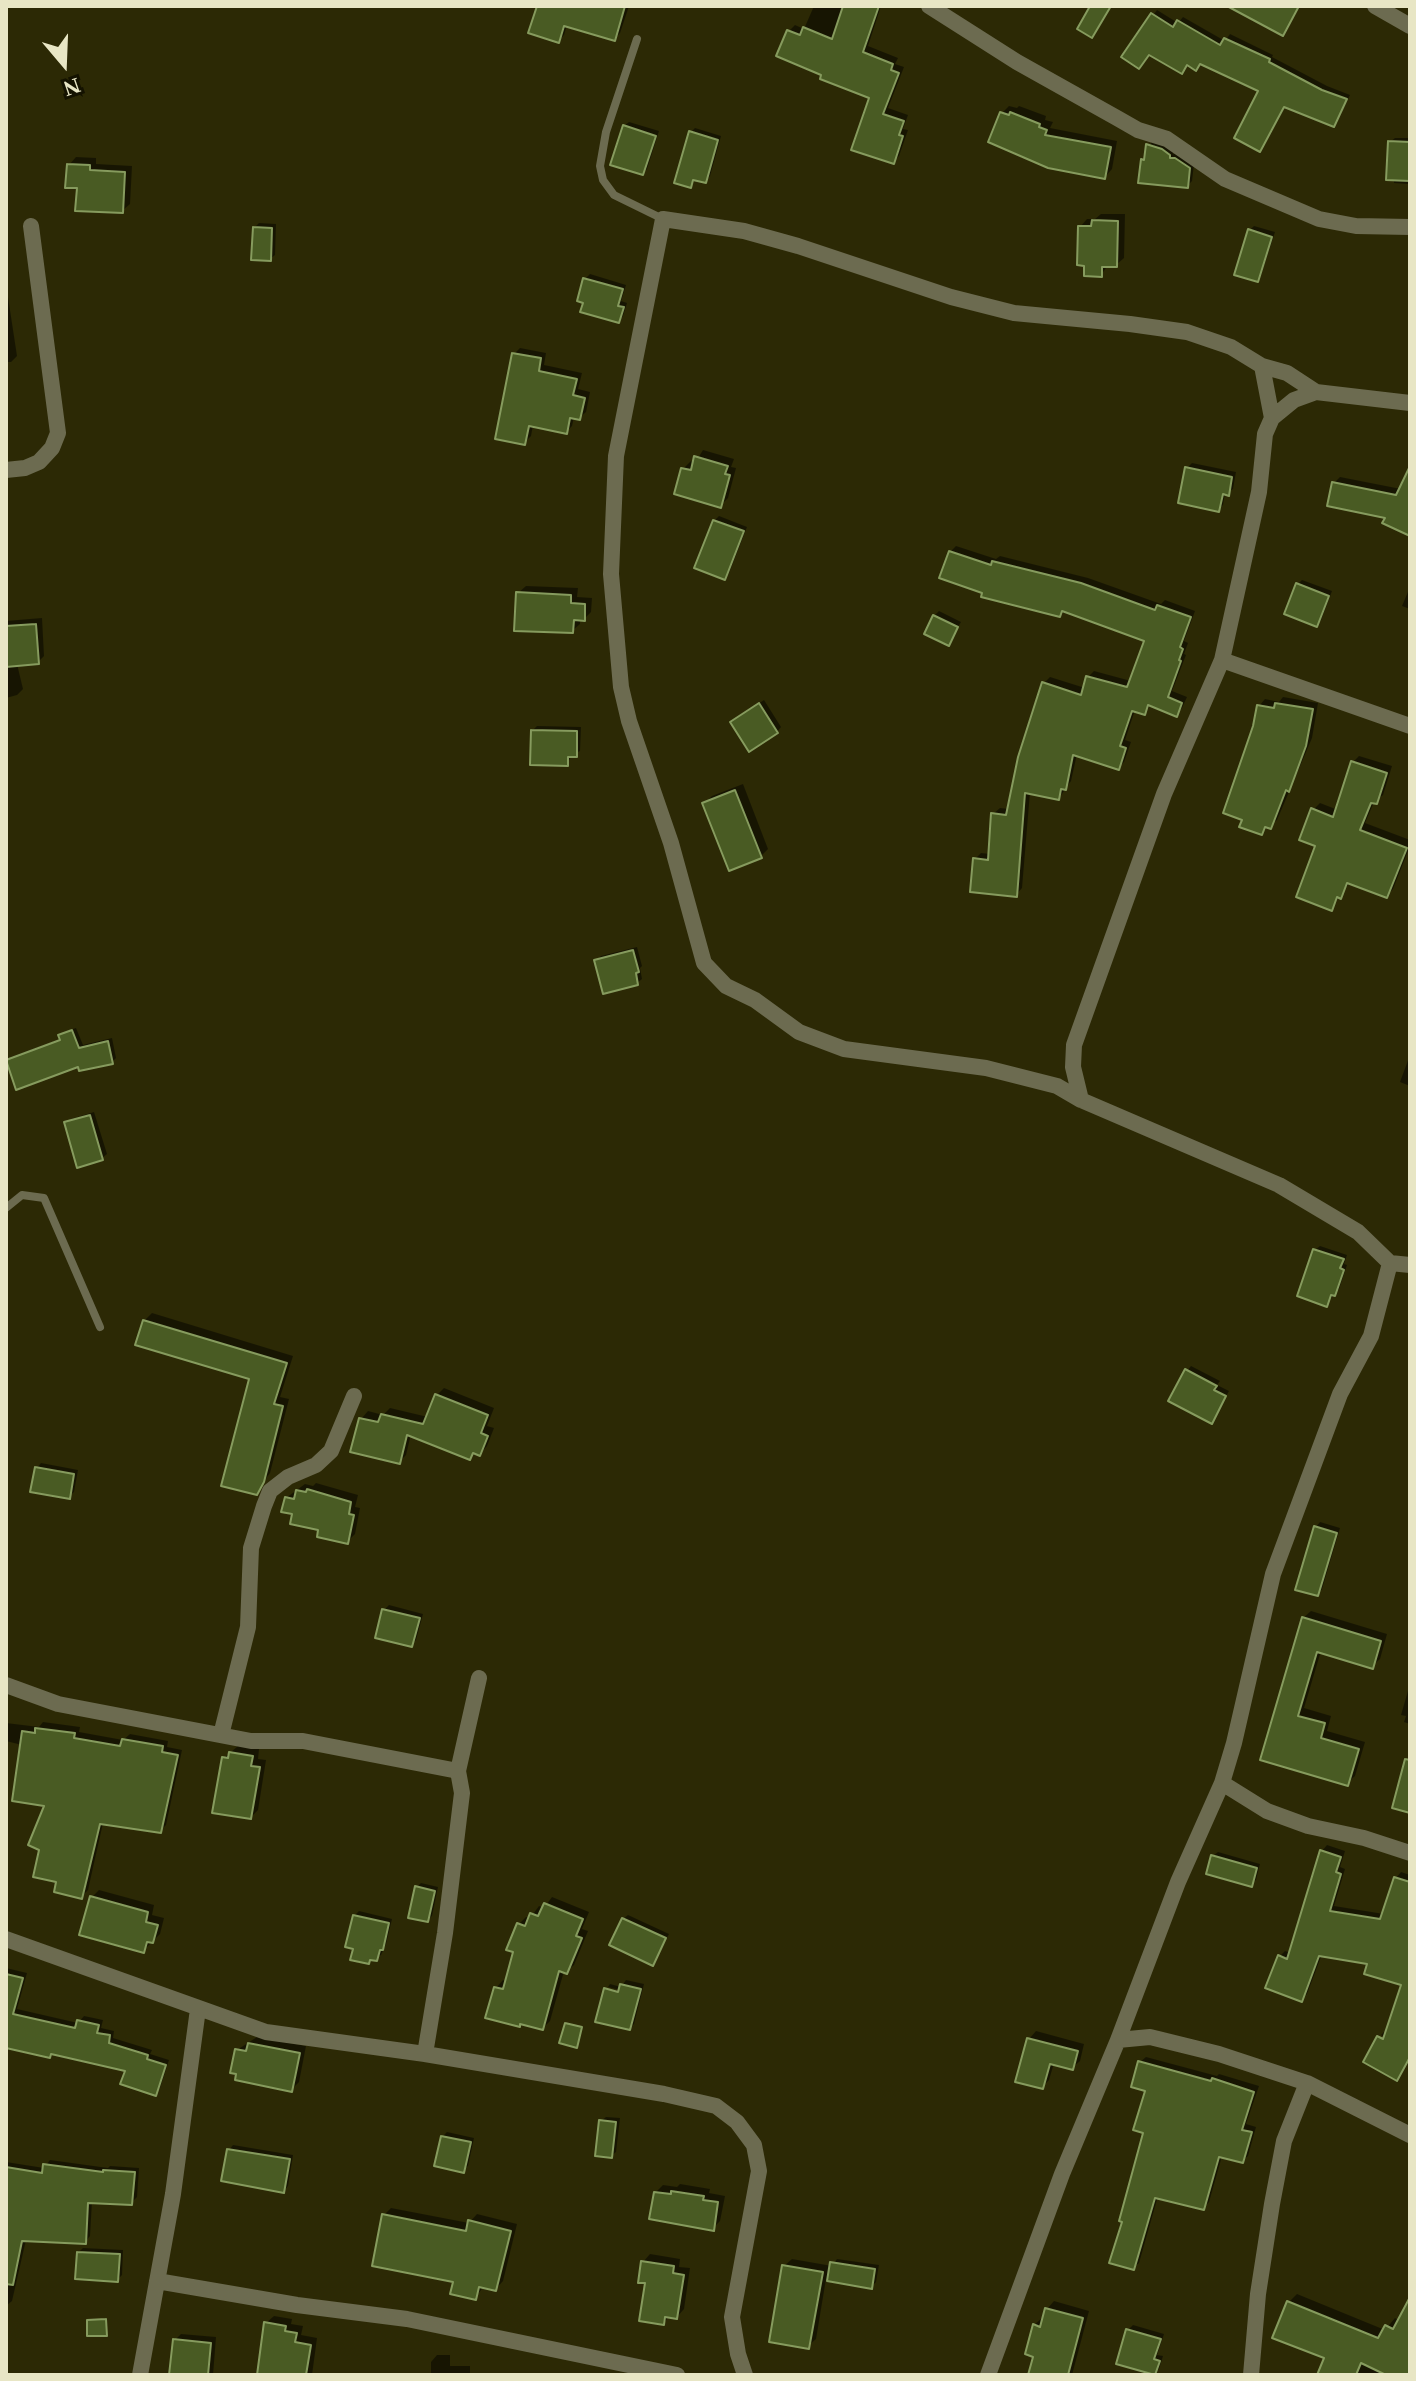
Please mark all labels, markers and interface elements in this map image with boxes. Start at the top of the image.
north arrow [24,24,104,104]
text: N [60,73,84,102]

